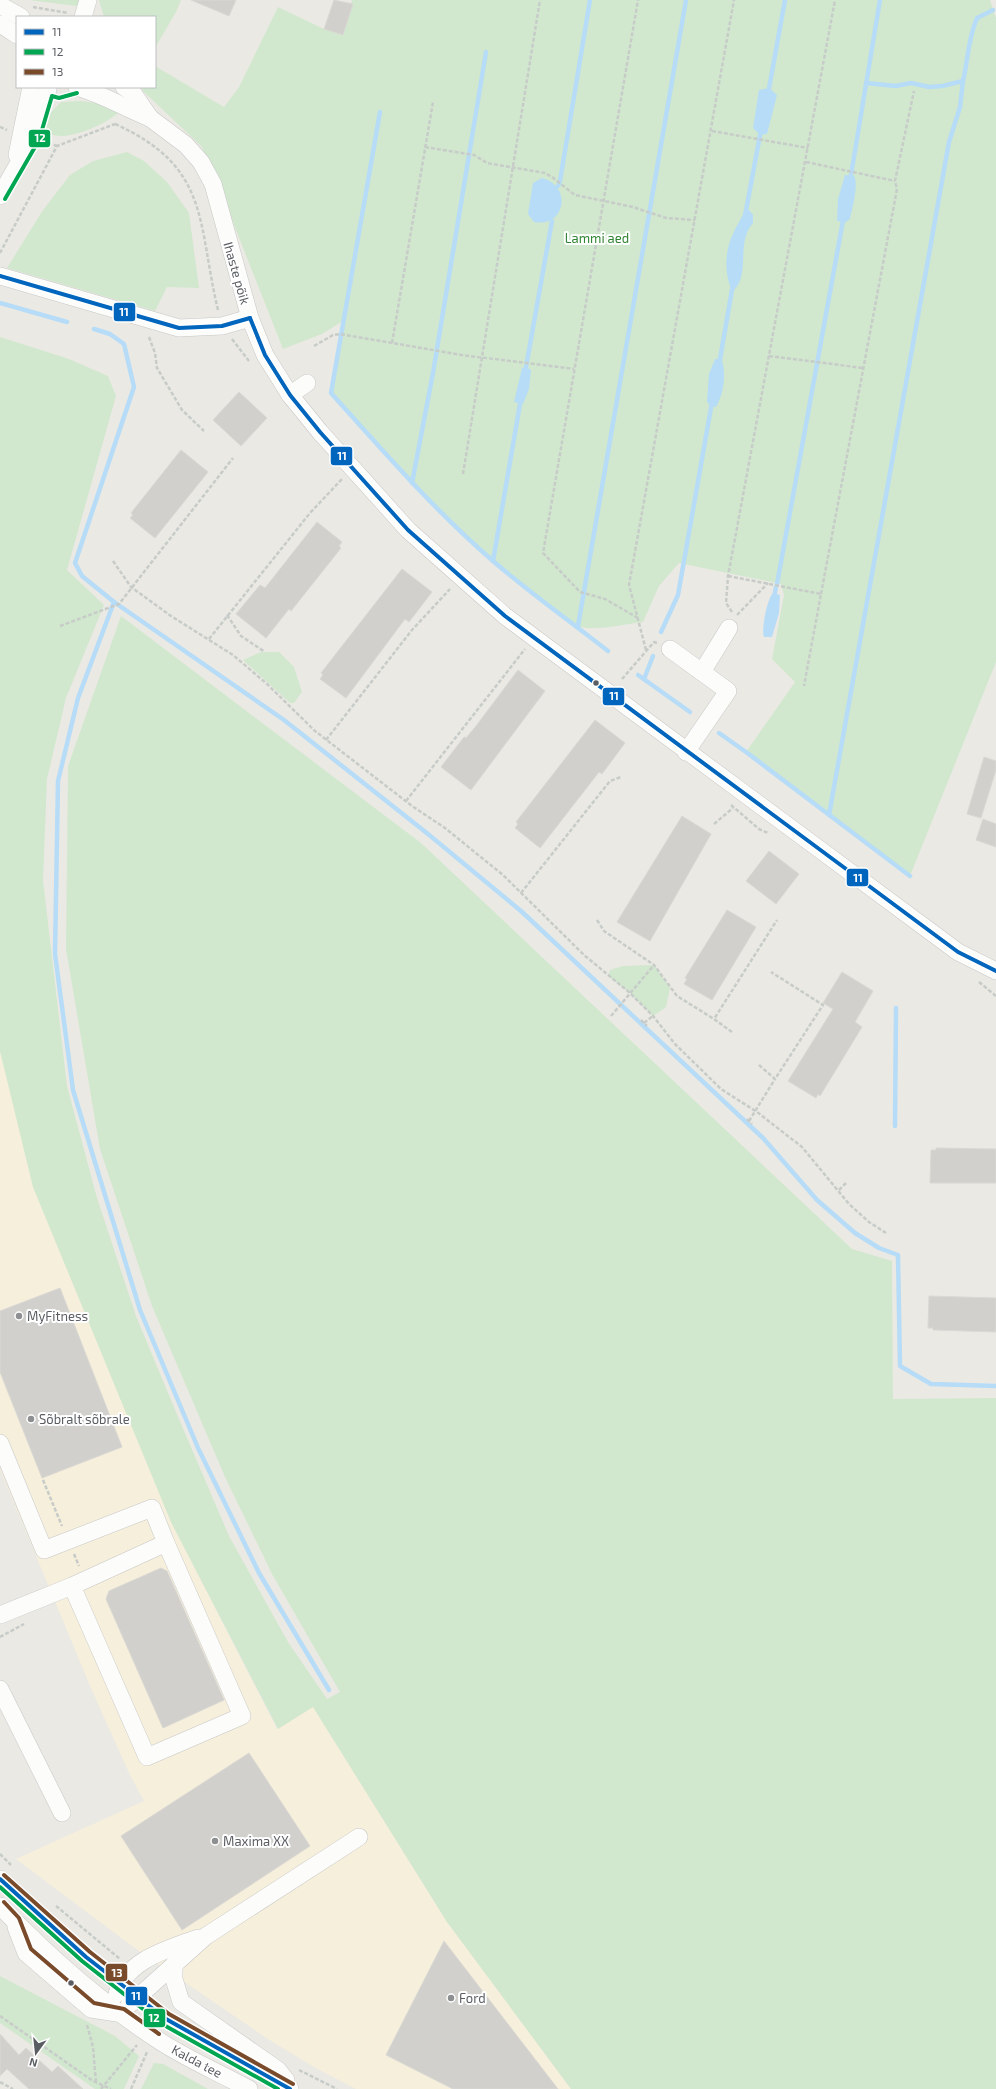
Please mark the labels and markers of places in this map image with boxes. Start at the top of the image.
unlabelled marker [591,678,601,688]
place label: MyFitness [27,1308,88,1324]
marker: MyFitness [14,1311,24,1321]
place label: Sõbralt sõbrale [39,1411,130,1427]
marker: Sõbralt sõbrale [26,1414,36,1424]
place label: Maxima XX [223,1833,289,1849]
marker: Maxima XX [210,1836,220,1846]
unlabelled marker [66,1978,76,1988]
place label: Ford [459,1990,486,2006]
marker: Ford [446,1993,456,2003]

